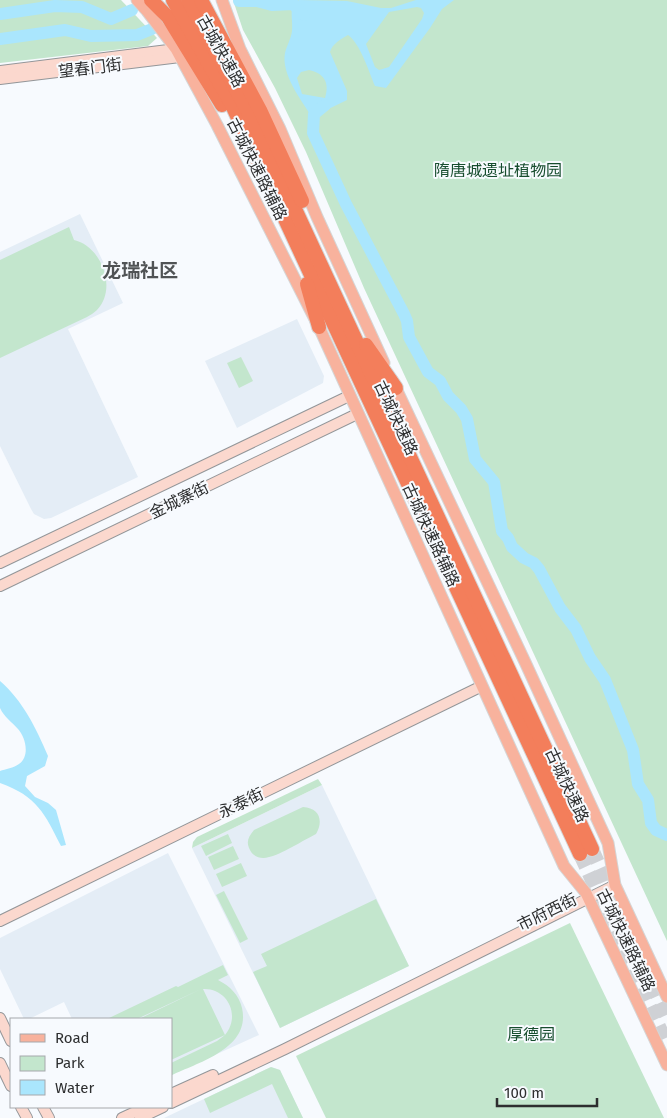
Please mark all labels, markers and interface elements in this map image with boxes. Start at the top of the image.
street label: 古城快速路 [193,11,249,91]
street label: 望春门街 [57,55,123,81]
street label: 古城快速路辅路 [223,115,291,223]
park label: 隋唐城遗址植物园 [434,161,562,180]
district label: 龙瑞社区 [102,259,178,282]
street label: 古城快速路 [370,378,422,458]
street label: 金城寨街 [146,477,212,523]
street label: 古城快速路辅路 [399,480,463,590]
street label: 古城快速路 [541,745,593,825]
street label: 永泰街 [215,784,267,822]
street label: 古城快速路辅路 [593,885,659,995]
street label: 市府西街 [514,889,580,935]
legend [10,1018,172,1108]
park label: 厚德园 [507,1025,555,1044]
text: Road [55,1029,90,1047]
text: Park [55,1054,85,1072]
scale bar [497,1076,597,1108]
text: Water [55,1079,94,1097]
text: 100 m [504,1084,544,1102]

